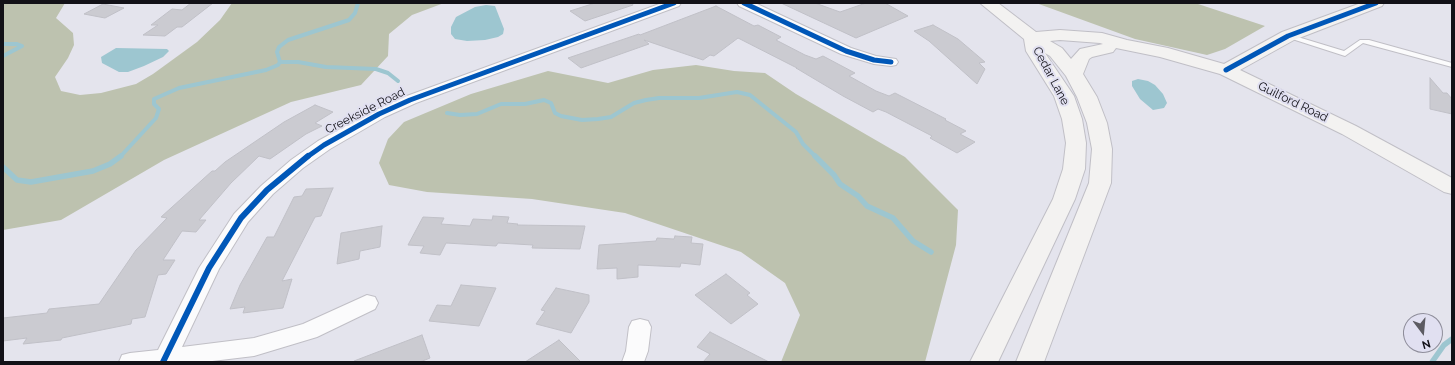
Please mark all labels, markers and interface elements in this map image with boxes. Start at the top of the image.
street label: Cedar Lane [1030,44,1072,108]
street label: Guilford Road [1256,79,1330,125]
street label: Creekside Road [323,85,407,137]
north arrow [1403,313,1443,353]
text: N [1420,337,1432,351]

